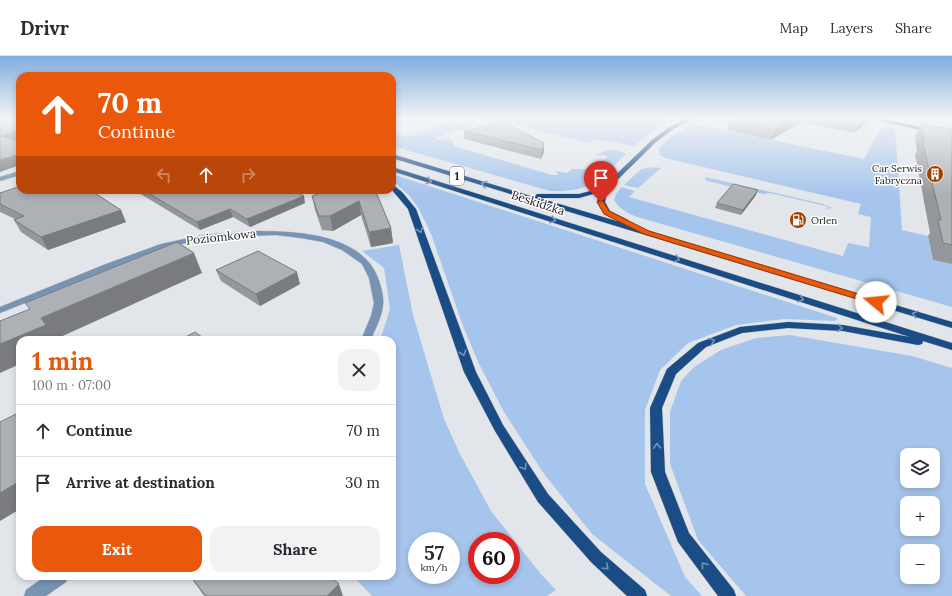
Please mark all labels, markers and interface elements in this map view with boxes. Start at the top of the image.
text: Drivr [20,16,69,40]
text: Map [780,19,808,37]
text: Layers [830,19,873,37]
text: Share [895,19,932,37]
text: 70 m [98,85,162,121]
icon: ahead [32,88,84,140]
text: Continue [98,120,175,143]
pin [584,161,618,202]
place label: Car Serwis Fabryczna [872,162,922,187]
icon: left [153,164,175,186]
icon: ahead [195,164,217,186]
icon: right [237,164,259,186]
building icon: Car Serwis Fabryczna [925,164,945,184]
road number: 1 [450,167,464,185]
icon: arrive [590,167,612,189]
one-way arrow [426,176,433,185]
one-way arrow [481,180,488,189]
street label: Beskidzka [510,187,567,218]
fuel station icon: Orlen [788,210,808,230]
place label: Orlen [811,214,837,227]
one-way arrow [549,215,556,224]
street label: Poziomkowa [185,225,257,248]
one-way arrow [415,226,423,233]
one-way arrow [673,254,680,263]
position arrow [855,281,897,323]
one-way arrow [797,294,804,303]
one-way arrow [911,310,918,319]
one-way arrow [837,324,843,333]
one-way arrow [709,337,716,345]
text: 1 min [32,346,93,377]
button: close [338,349,380,391]
one-way arrow [458,349,466,356]
text: 100 m · 07:00 [32,377,111,394]
icon: ahead [32,420,54,442]
text: Continue [66,421,132,440]
text: 70 m [346,421,380,440]
one-way arrow [653,443,662,449]
map controls [900,448,940,584]
button: layers [900,448,940,488]
one-way arrow [519,463,526,470]
icon: arrive [32,472,54,494]
text: Arrive at destination [66,473,215,492]
text: 30 m [345,473,380,492]
button: + [900,496,940,536]
button: Exit [32,526,202,572]
button: Share [210,526,380,572]
speed limit sign: 60 [468,532,520,584]
text: 57 [424,540,444,565]
button: − [900,544,940,584]
text: km/h [420,561,448,574]
one-way arrow [602,562,609,569]
one-way arrow [702,562,709,569]

